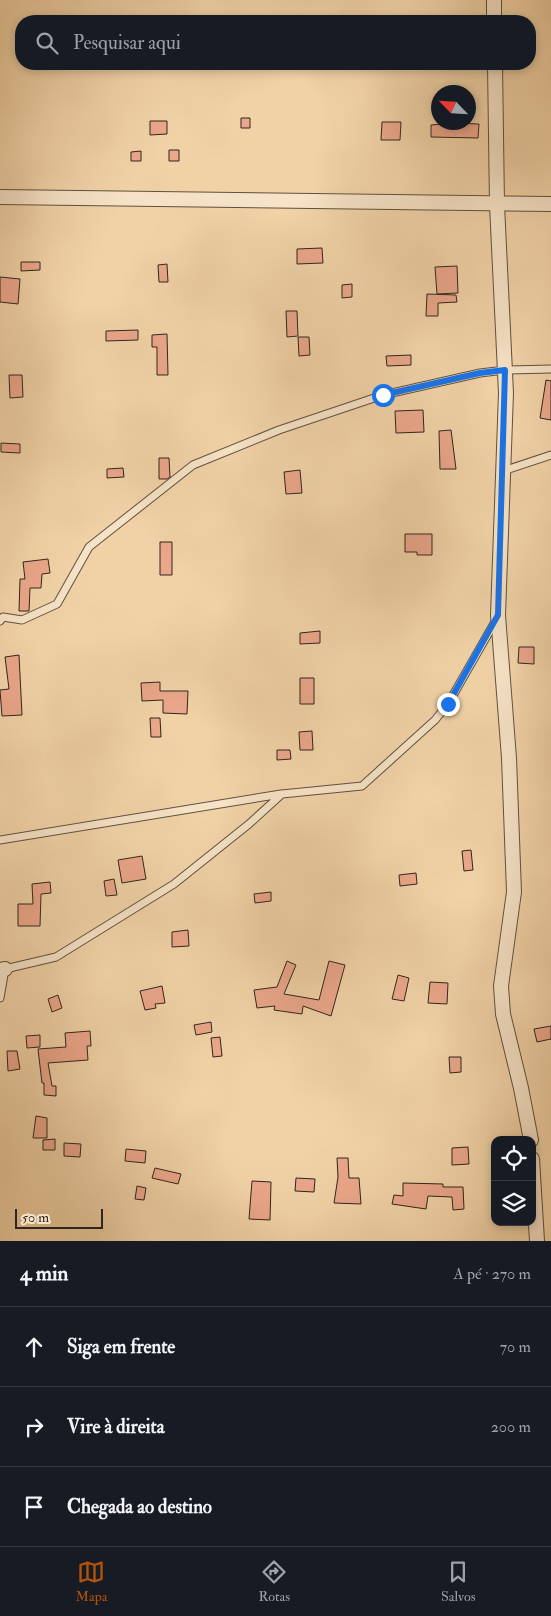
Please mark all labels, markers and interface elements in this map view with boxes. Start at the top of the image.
search box [15,15,536,70]
icon: search [33,29,61,57]
text: Pesquisar aqui [73,31,181,55]
north arrow [431,85,476,130]
route start [372,384,395,407]
route end [437,693,460,716]
map controls [491,1136,536,1226]
button: locate [491,1136,536,1181]
button: layers [491,1181,536,1226]
scale bar [15,1206,102,1229]
text: 50 m [22,1209,49,1226]
text: 4 min [20,1260,68,1287]
text: A pé · 270 m [453,1264,531,1284]
icon: ahead [20,1333,48,1361]
text: Siga em frente [67,1335,175,1359]
text: 70 m [500,1337,531,1357]
icon: right [20,1413,48,1441]
text: Vire à direita [67,1415,164,1439]
text: 200 m [491,1417,531,1437]
icon: arrive [20,1493,48,1521]
text: Chegada ao destino [67,1495,212,1519]
tab: Mapa [75,1558,107,1605]
tab: Rotas [258,1558,290,1605]
tab: Salvos [441,1558,476,1605]

